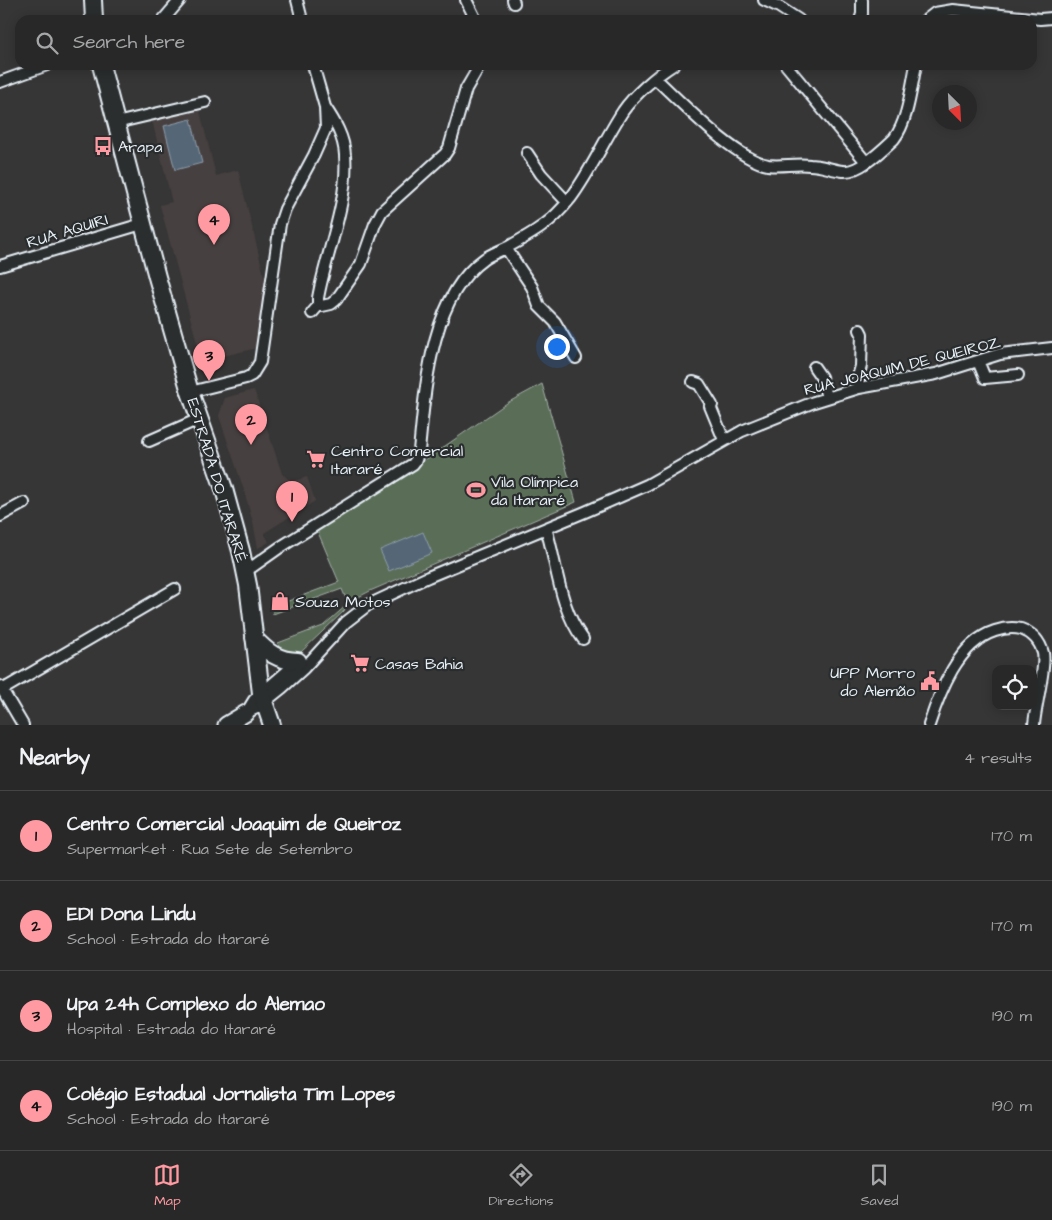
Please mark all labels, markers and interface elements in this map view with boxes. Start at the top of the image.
search box [15,15,1037,70]
icon: search [33,29,61,57]
text: Search here [73,29,185,56]
north arrow [932,85,977,130]
bus stop icon: Arapa [92,135,114,157]
place label: Arapa [118,136,162,158]
pin: 4 [198,204,230,245]
street label: RUA AQUIRI [24,208,111,254]
street label: RUA JOAQUIM DE QUEIROZ [802,331,1003,401]
your location [544,334,570,360]
pin: 3 [193,340,225,381]
street label: ESTRADA DO ITARARÉ [182,395,253,566]
pin: 2 [235,404,267,445]
place label: Centro Comercial Itararé [331,440,463,480]
supermarket icon: Centro Comercial Itararé [305,448,327,470]
place label: Vila Olímpica da Itararé [491,471,578,511]
sports icon: Vila Olímpica da Itararé [465,479,487,501]
pin: 1 [276,481,308,522]
shop icon: Souza Motos [269,590,291,612]
place label: Souza Motos [295,591,391,613]
supermarket icon: Casas Bahia [349,652,371,674]
place label: Casas Bahia [375,653,463,675]
place label: UPP Morro do Alemão [830,662,915,702]
map controls [992,665,1037,710]
button: locate [992,665,1037,710]
public building icon: UPP Morro do Alemão [919,670,941,692]
text: Nearby [20,743,90,772]
text: 4 results [964,747,1032,769]
text: Centro Comercial Joaquim de Queiroz [67,811,401,838]
text: 1 [35,825,37,847]
text: 170 m [991,825,1032,847]
text: Supermarket · Rua Sete de Setembro [67,838,352,860]
text: EDI Dona Lindu [67,901,196,928]
text: 2 [31,915,41,937]
text: 170 m [991,915,1032,937]
text: School · Estrada do Itararé [67,928,270,950]
text: Upa 24h Complexo do Alemao [67,991,325,1018]
text: 3 [32,1005,40,1027]
text: 190 m [992,1005,1032,1027]
text: Hospital · Estrada do Itararé [67,1018,276,1040]
text: Colégio Estadual Jornalista Tim Lopes [67,1081,395,1108]
text: 4 [31,1095,41,1117]
text: 190 m [992,1095,1032,1117]
text: School · Estrada do Itararé [67,1108,270,1130]
tab: Map [153,1161,181,1211]
tab: Directions [488,1161,553,1211]
tab: Saved [860,1161,899,1211]

